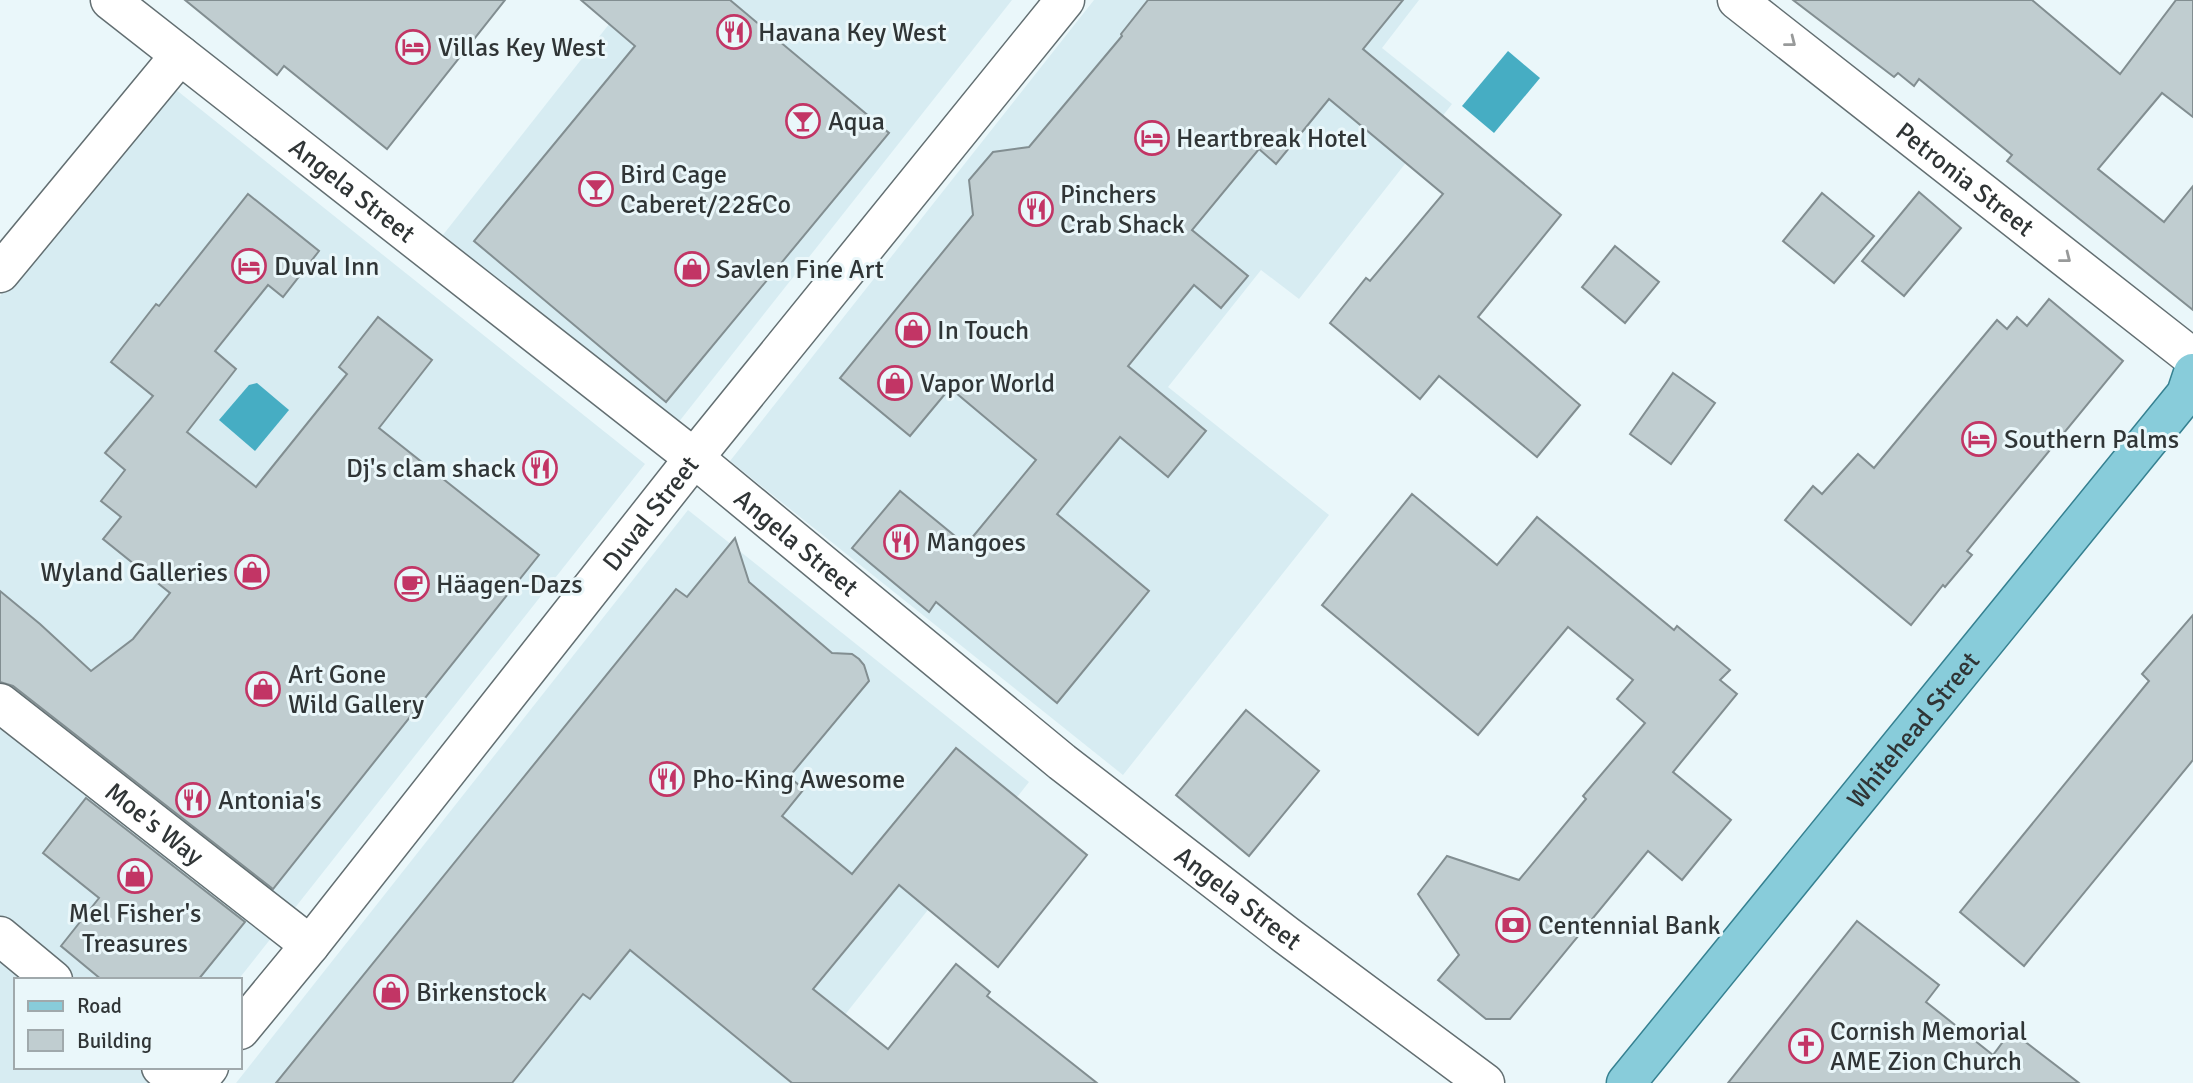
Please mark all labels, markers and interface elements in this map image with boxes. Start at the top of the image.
restaurant icon: Havana Key West [715,13,753,51]
place label: Havana Key West [758,17,947,49]
hotel icon: Villas Key West [394,28,432,66]
place label: Villas Key West [438,32,605,64]
one-way arrow [1783,34,1796,47]
bar icon: Aqua [784,102,822,140]
place label: Aqua [828,106,885,138]
street label: Petronia Street [1889,116,2040,244]
hotel icon: Heartbreak Hotel [1133,119,1171,157]
place label: Heartbreak Hotel [1176,123,1367,155]
street label: Angela Street [282,132,421,250]
place label: Bird Cage Caberet/22&Co [620,159,791,221]
bar icon: Bird Cage Caberet/22&Co [577,170,615,208]
place label: Pinchers Crab Shack [1060,179,1185,241]
restaurant icon: Pinchers Crab Shack [1017,190,1055,228]
hotel icon: Duval Inn [230,247,268,285]
shop icon: Savlen Fine Art [673,250,711,288]
one-way arrow [2059,250,2071,263]
place label: Duval Inn [274,251,379,283]
place label: Savlen Fine Art [716,254,884,286]
shop icon: In Touch [894,311,932,349]
place label: In Touch [937,315,1029,347]
shop icon: Vapor World [876,364,914,402]
place label: Vapor World [920,368,1055,400]
hotel icon: Southern Palms [1960,420,1998,458]
place label: Southern Palms [2004,424,2179,456]
restaurant icon: Dj's clam shack [521,449,559,487]
street label: Duval Street [596,450,706,578]
place label: Dj's clam shack [346,453,516,485]
street label: Angela Street [727,483,864,604]
restaurant icon: Mangoes [882,523,920,561]
place label: Mangoes [926,527,1026,559]
shop icon: Wyland Galleries [233,553,271,591]
place label: Wyland Galleries [40,557,228,589]
cafe icon: Häagen-Dazs [393,565,431,603]
place label: Häagen-Dazs [436,569,583,601]
street label: Whitehead Street [1841,646,1987,815]
place label: Art Gone Wild Gallery [288,659,424,721]
shop icon: Art Gone Wild Gallery [244,670,282,708]
restaurant icon: Pho-King Awesome [648,760,686,798]
place label: Pho-King Awesome [692,764,905,796]
street label: Moe's Way [98,776,210,873]
restaurant icon: Antonia's [174,781,212,819]
place label: Antonia's [218,785,322,817]
street label: Angela Street [1168,840,1307,958]
shop icon: Mel Fisher's Treasures [116,857,154,895]
place label: Mel Fisher's Treasures [69,898,201,960]
bank icon: Centennial Bank [1494,906,1532,944]
place label: Centennial Bank [1538,910,1721,942]
shop icon: Birkenstock [372,973,410,1011]
place label: Birkenstock [416,977,547,1009]
legend [14,978,242,1069]
text: Road [77,993,122,1019]
place label: Cornish Memorial AME Zion Church [1830,1016,2027,1078]
church icon: Cornish Memorial AME Zion Church [1787,1027,1825,1065]
text: Building [77,1028,152,1054]

